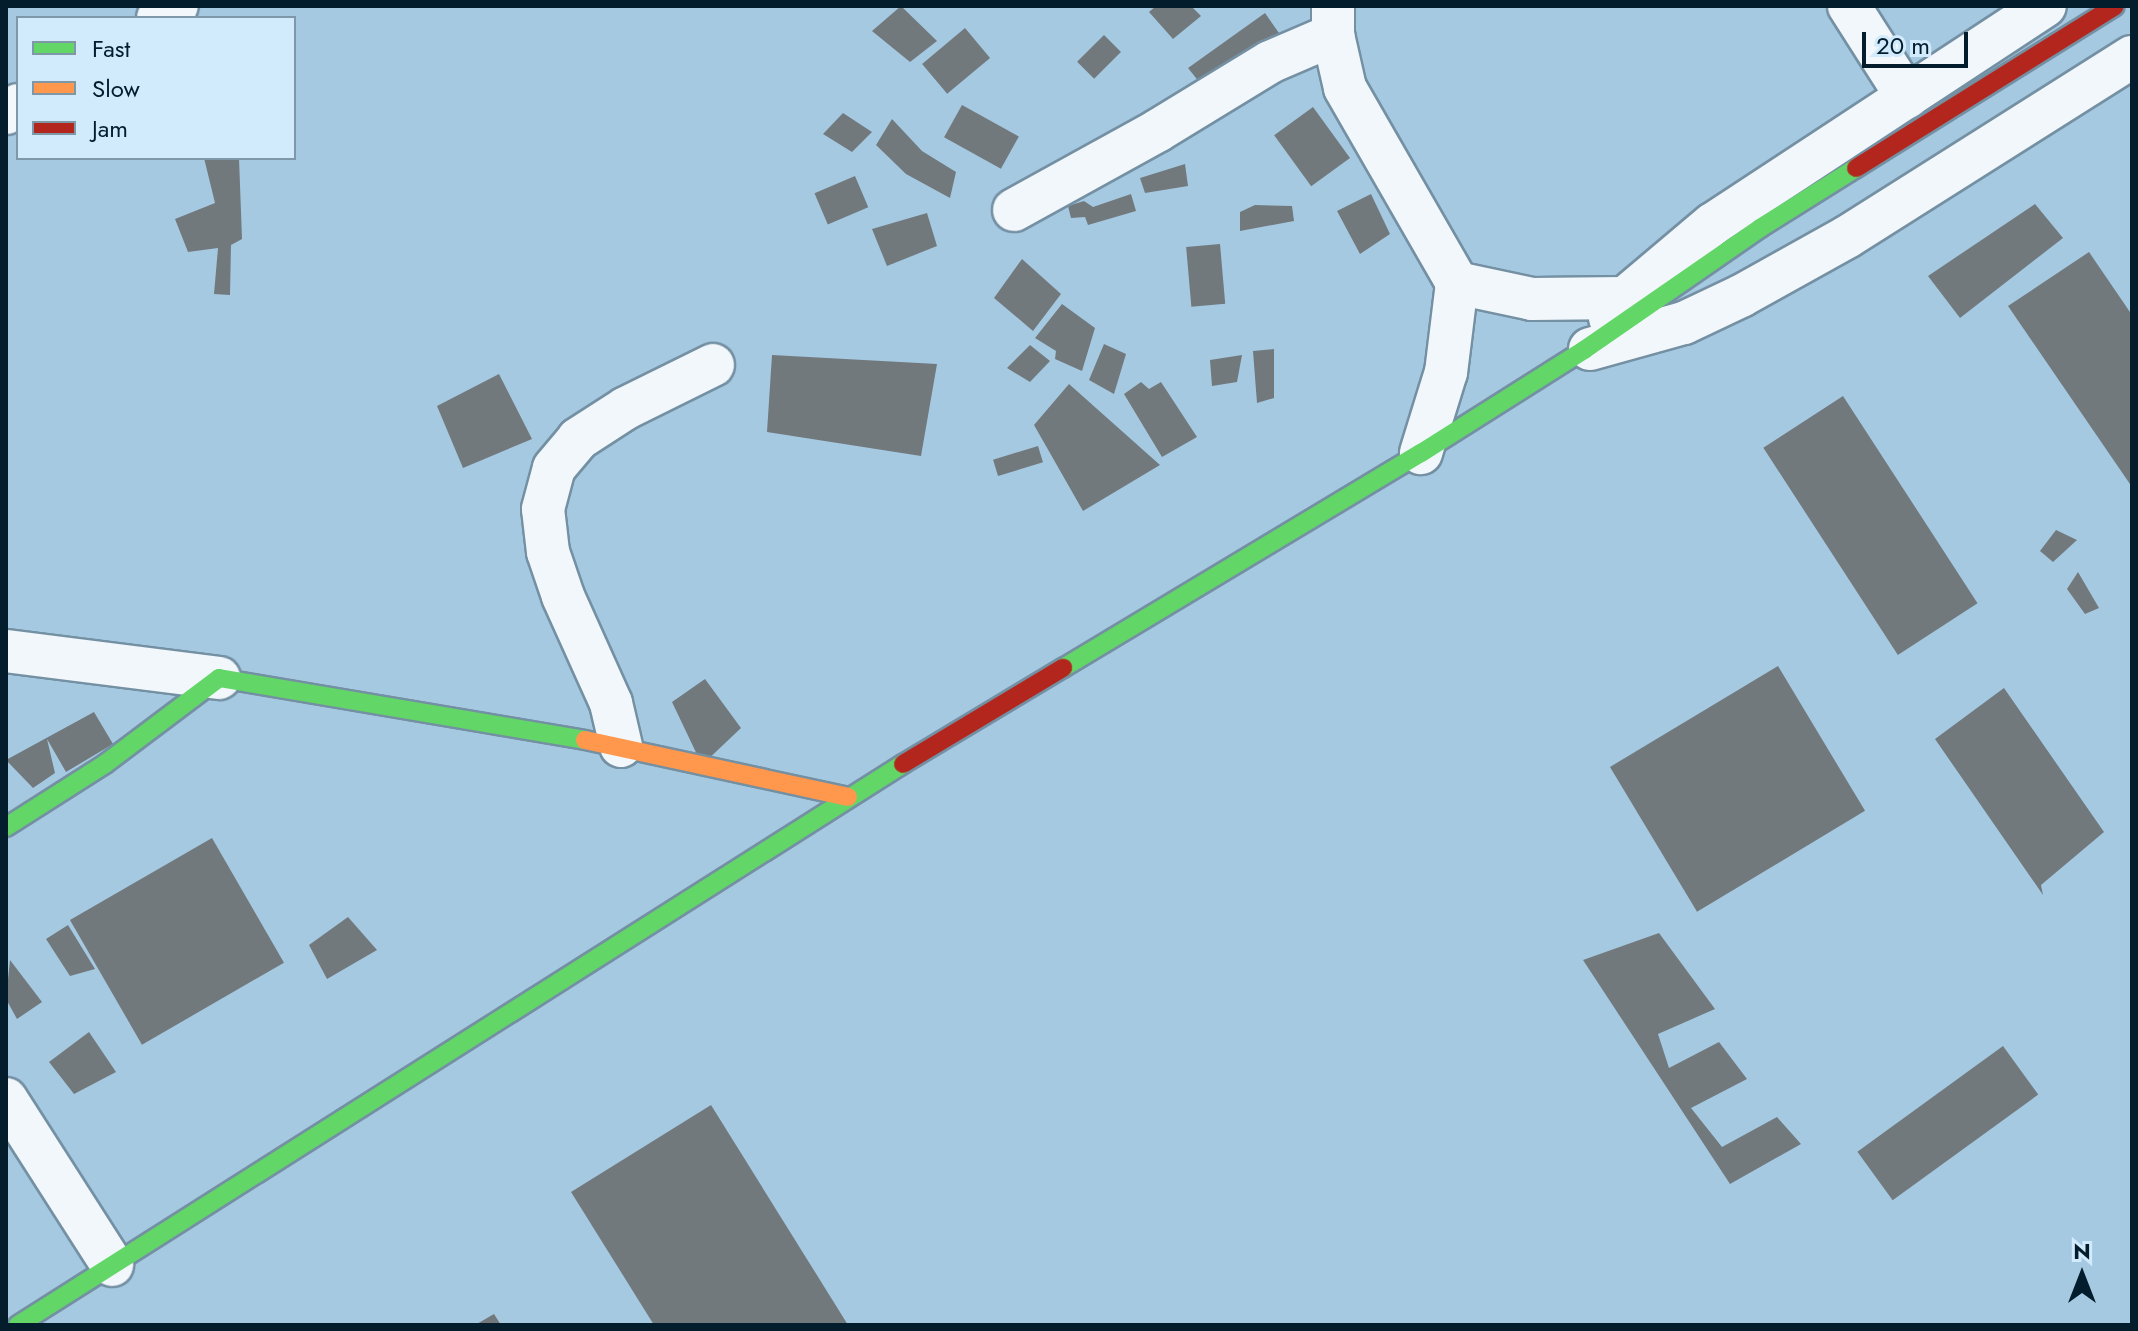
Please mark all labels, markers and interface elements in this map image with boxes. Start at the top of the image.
legend [16,16,296,160]
scale bar [1866,16,1972,66]
text: 20 m [1876,28,1930,63]
text: Fast [92,31,130,66]
text: Slow [92,71,140,106]
text: Jam [92,111,128,146]
north arrow [2042,1235,2122,1315]
text: N [2073,1235,2091,1267]

